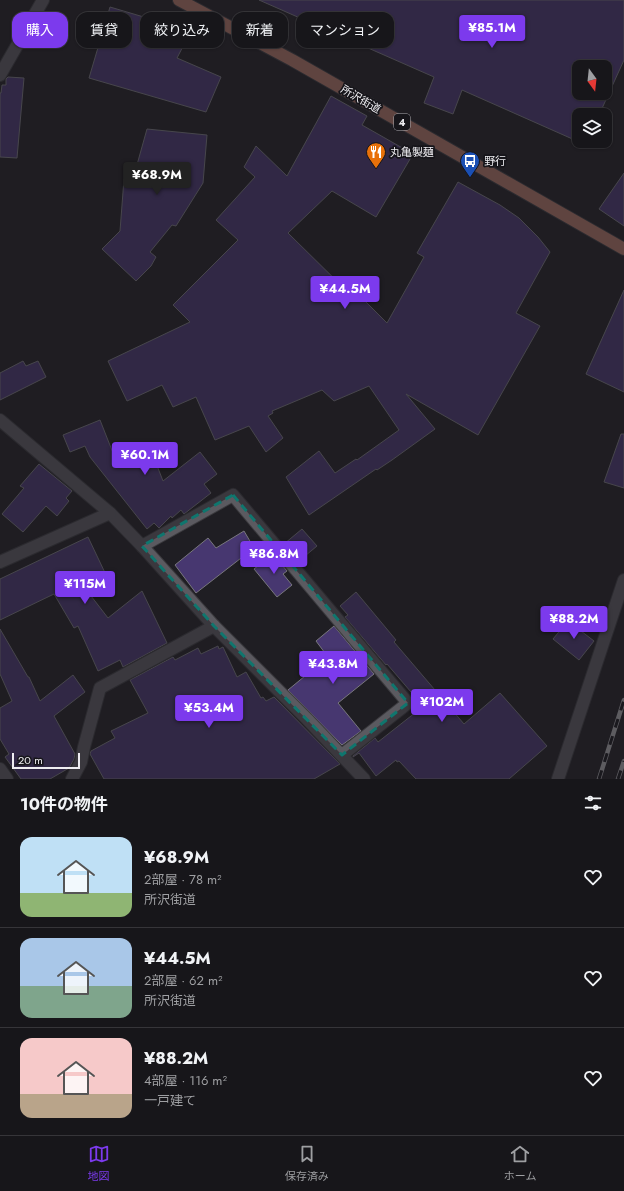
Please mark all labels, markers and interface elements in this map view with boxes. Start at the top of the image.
chip: 購入 [12,12,68,48]
chip: 賃貸 [76,12,132,48]
chip: 絞り込み [140,12,224,48]
chip: 新着 [232,12,288,48]
chip: マンション [296,12,394,48]
pin: ¥85.1M [459,15,525,49]
text: ¥85.1M [468,18,516,37]
north arrow [572,60,612,100]
map controls [572,60,612,148]
street label: 所沢街道 [338,81,384,117]
button: layers [572,108,612,148]
road number: 4 [394,114,410,130]
restaurant icon: 丸亀製麺 [365,141,387,169]
place label: 丸亀製麺 [390,144,434,160]
bus stop icon: 野行 [459,150,481,178]
place label: 野行 [484,153,506,169]
pin: ¥68.9M [124,162,190,196]
text: ¥68.9M [132,165,182,184]
pin: ¥44.5M [312,276,378,310]
text: ¥44.5M [320,279,371,298]
pin: ¥60.1M [112,442,178,476]
text: ¥60.1M [121,445,169,464]
pin: ¥86.8M [241,541,307,575]
text: ¥86.8M [249,544,299,563]
pin: ¥115M [57,571,113,605]
text: ¥115M [64,574,106,593]
pin: ¥88.2M [541,606,607,640]
text: ¥88.2M [549,609,599,628]
pin: ¥43.8M [300,651,366,685]
text: ¥43.8M [308,654,358,673]
pin: ¥102M [414,689,470,723]
text: ¥102M [420,692,464,711]
pin: ¥53.4M [176,695,242,729]
text: ¥53.4M [184,698,234,717]
scale bar [12,751,80,770]
text: 20 m [18,752,43,768]
text: 10件の物件 [20,792,108,816]
icon: filters [582,792,604,814]
text: ¥68.9M [144,845,209,869]
icon: home [52,853,100,901]
icon: heart [582,866,604,888]
text: 2部屋 · 78 m² [144,870,222,889]
text: 所沢街道 [144,890,196,909]
text: ¥44.5M [144,946,211,970]
icon: home [52,954,100,1002]
icon: heart [582,967,604,989]
text: 2部屋 · 62 m² [144,971,223,990]
text: 所沢街道 [144,991,196,1010]
text: ¥88.2M [144,1046,208,1070]
icon: home [52,1054,100,1102]
icon: heart [582,1067,604,1089]
text: 4部屋 · 116 m² [144,1071,227,1090]
text: 一戸建て [144,1091,196,1110]
tab: 地図 [88,1143,110,1184]
tab: 保存済み [285,1143,329,1184]
tab: ホーム [504,1143,536,1184]

